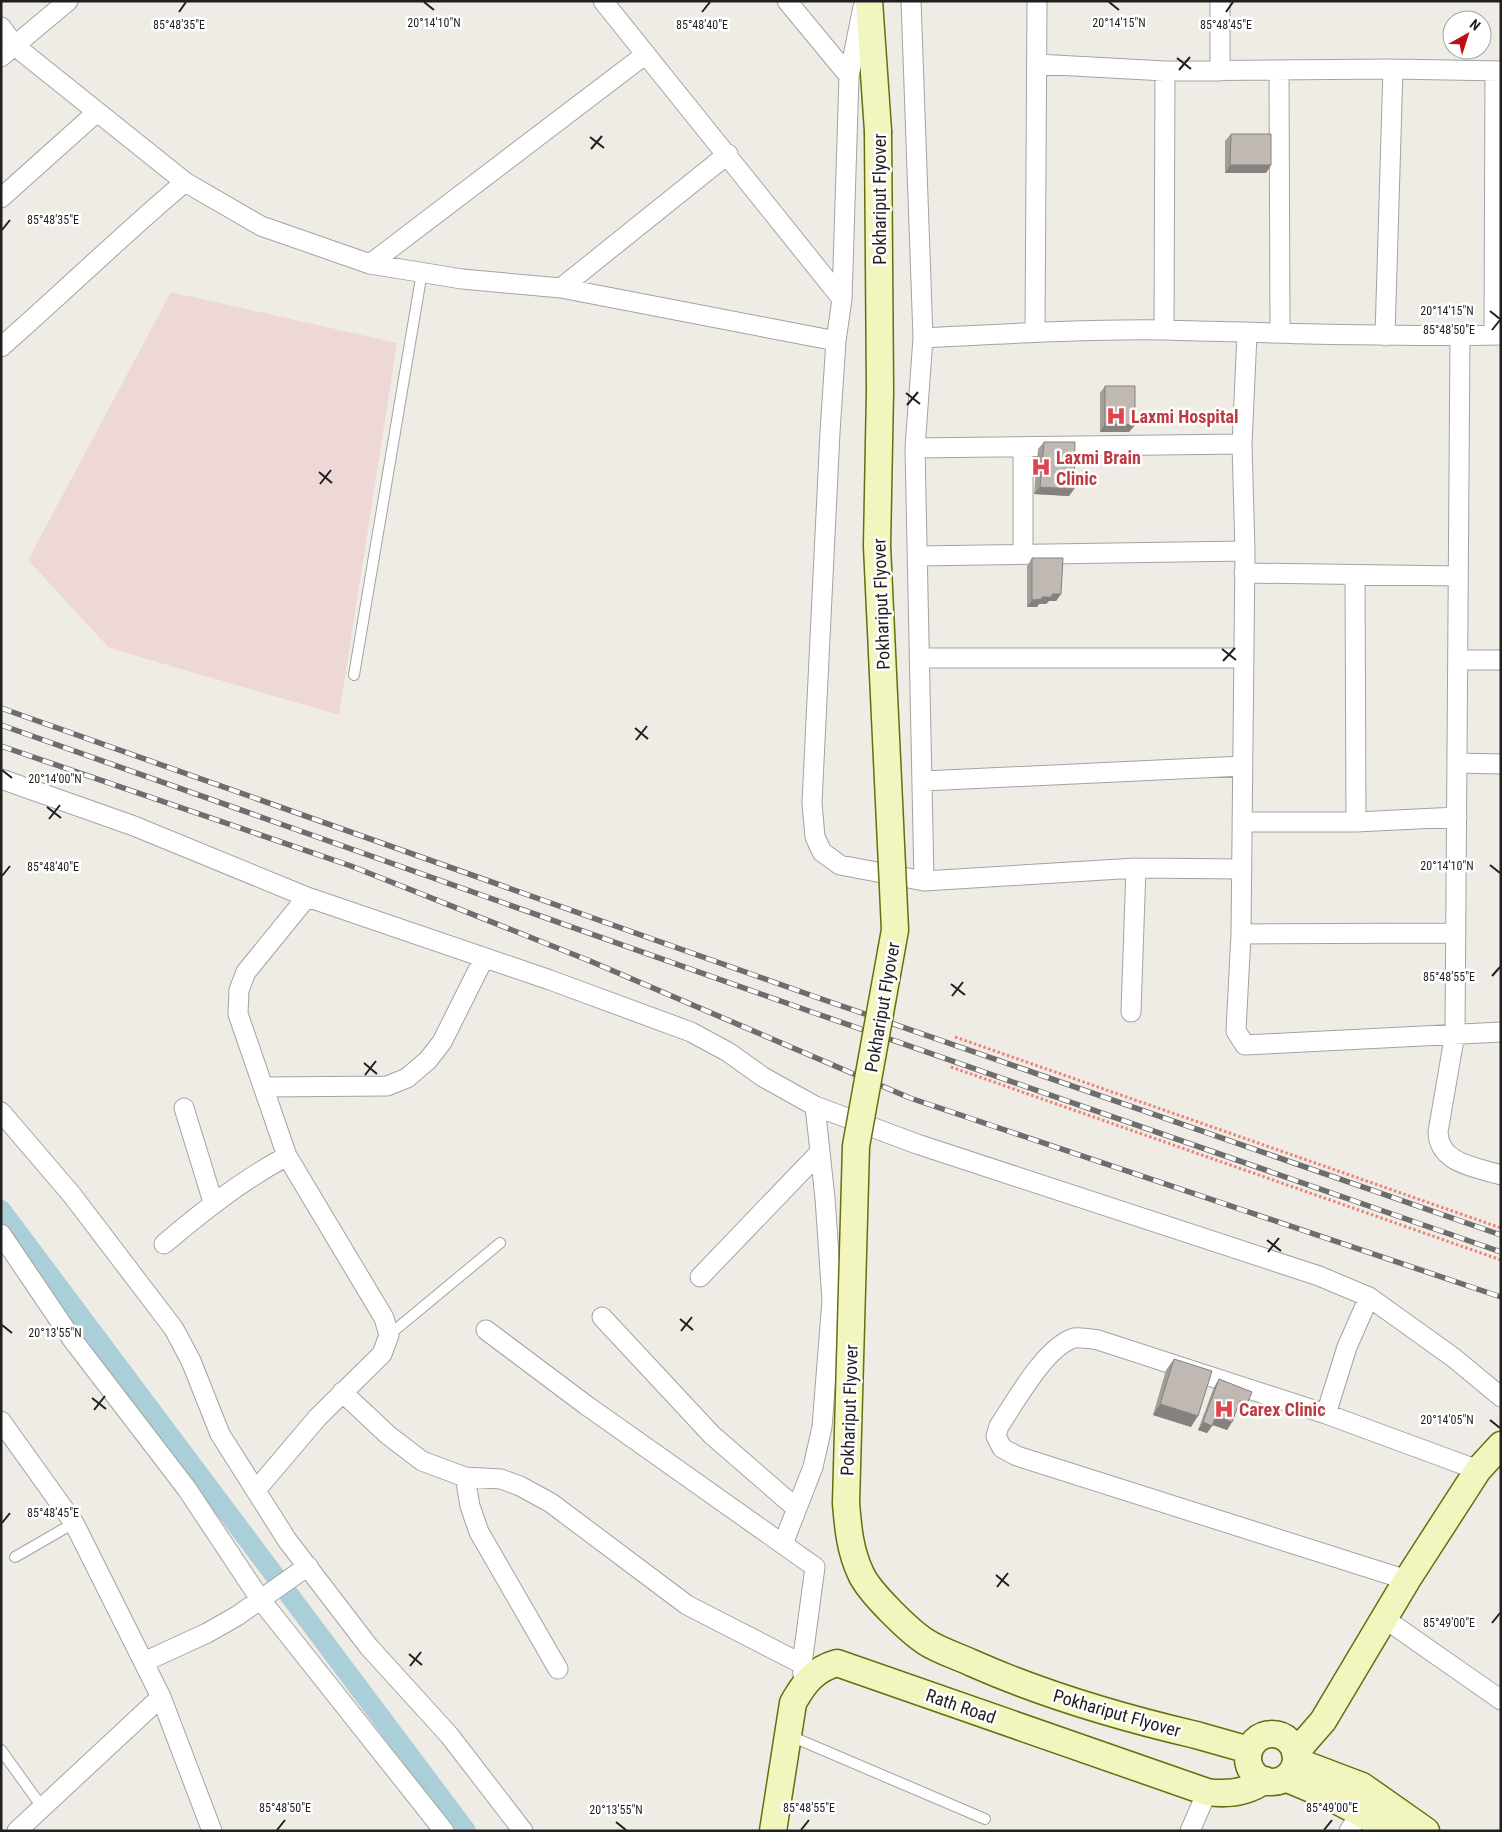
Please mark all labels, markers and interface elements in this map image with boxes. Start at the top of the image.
north arrow [1442,10,1492,60]
text: 20°14'10"N [407,16,461,30]
text: 20°14'15"N [1092,16,1146,30]
text: N [1467,16,1484,34]
text: 85°48'35"E [153,18,205,32]
text: 85°48'40"E [676,18,728,32]
text: 85°48'45"E [1200,18,1252,32]
street label: Pokhariput Flyover [869,133,890,265]
text: 85°48'35"E [27,213,79,227]
text: 20°14'15"N [1420,304,1474,318]
text: 85°48'50"E [1423,323,1475,337]
hospital icon: Laxmi Hospital [1105,405,1127,427]
place label: Laxmi Hospital [1131,406,1238,427]
place label: Laxmi Brain Clinic [1056,447,1141,489]
hospital icon: Laxmi Brain Clinic [1030,456,1052,478]
street label: Pokhariput Flyover [868,537,894,670]
text: 20°14'00"N [28,772,82,786]
text: 20°14'10"N [1420,859,1474,873]
text: 85°48'40"E [27,860,79,874]
street label: Pokhariput Flyover [860,940,904,1074]
text: 85°48'55"E [1423,970,1475,984]
text: 20°13'55"N [28,1326,82,1340]
street label: Pokhariput Flyover [836,1343,862,1476]
hospital icon: Carex Clinic [1213,1398,1235,1420]
place label: Carex Clinic [1239,1399,1325,1420]
text: 20°14'05"N [1420,1413,1474,1427]
text: 85°48'45"E [27,1506,79,1520]
text: 85°49'00"E [1423,1616,1475,1630]
street label: Rath Road [923,1684,999,1728]
street label: Pokhariput Flyover [1051,1685,1184,1741]
text: 85°48'50"E [259,1801,311,1815]
text: 85°48'55"E [783,1801,835,1815]
text: 85°49'00"E [1306,1801,1358,1815]
text: 20°13'55"N [589,1803,643,1817]

